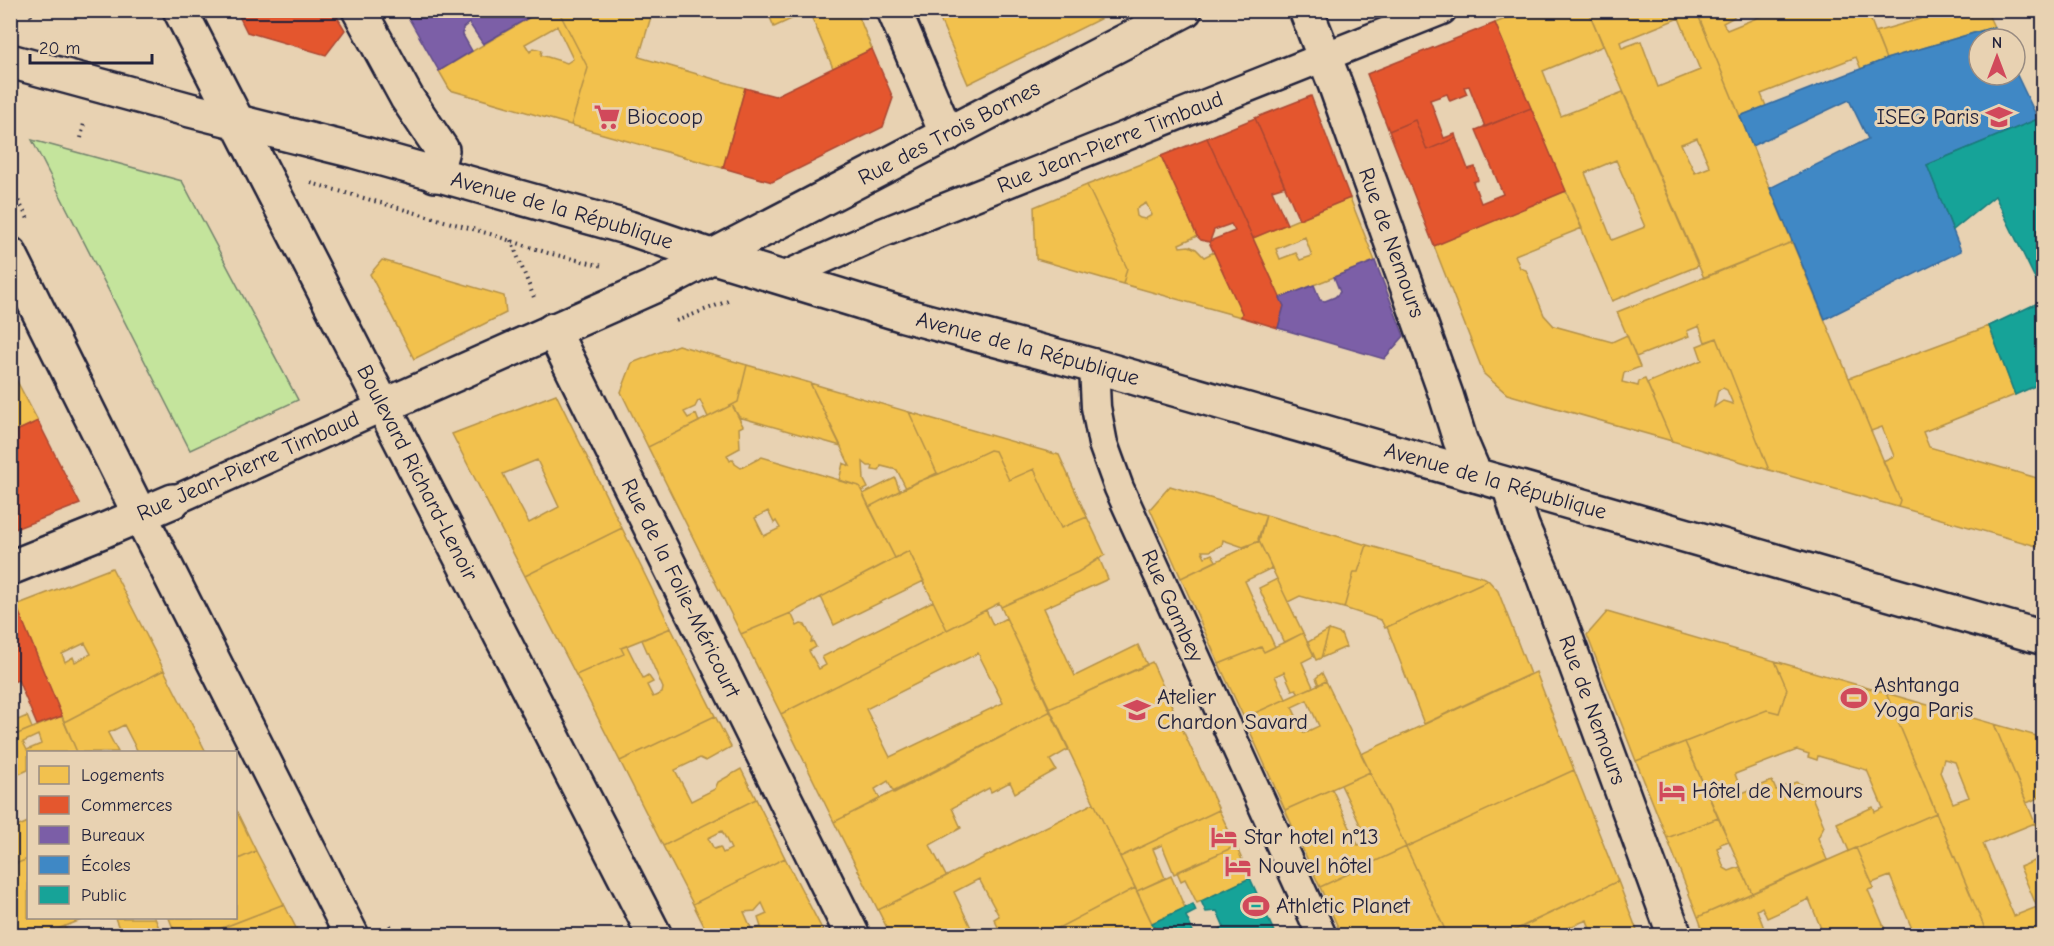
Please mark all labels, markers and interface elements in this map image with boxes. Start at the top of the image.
scale bar [30,27,152,65]
north arrow [1967,27,2027,87]
text: N [1992,34,2002,52]
text: 20 m [39,38,80,59]
street label: Rue des Trois Bornes [854,75,1044,191]
street label: Rue Jean-Pierre Timbaud [993,86,1227,199]
supermarket icon: Biocoop [592,102,622,132]
school or university icon: ISEG Paris [1984,102,2014,132]
place label: Biocoop [627,104,703,130]
place label: ISEG Paris [1876,104,1979,130]
street label: Rue de Nemours [1353,164,1430,321]
street label: Avenue de la République [448,166,677,255]
street label: Avenue de la République [913,306,1142,391]
street label: Boulevard Richard-Lenoir [351,360,484,585]
street label: Rue Jean-Pierre Timbaud [133,405,363,527]
street label: Avenue de la République [1381,437,1610,525]
street label: Rue de la Folie-Méricourt [616,474,746,702]
street label: Rue Gambey [1136,546,1209,666]
street label: Rue de Nemours [1553,632,1632,788]
place label: Ashtanga Yoga Paris [1874,672,1973,723]
sports icon: Ashtanga Yoga Paris [1839,683,1869,713]
place label: Atelier Chardon Savard [1157,684,1308,735]
school or university icon: Atelier Chardon Savard [1122,695,1152,725]
legend [27,751,237,919]
text: Logements [81,765,164,786]
hotel icon: Hôtel de Nemours [1657,776,1687,806]
place label: Hôtel de Nemours [1692,778,1863,804]
text: Commerces [81,795,172,816]
hotel icon: Star hotel n°13 [1209,822,1239,852]
place label: Star hotel n°13 [1244,824,1379,850]
text: Bureaux [81,825,145,846]
hotel icon: Nouvel hôtel [1223,851,1253,881]
place label: Nouvel hôtel [1258,853,1372,879]
text: Écoles [81,854,131,876]
text: Public [81,885,127,906]
sports icon: Athletic Planet [1241,891,1271,921]
place label: Athletic Planet [1276,893,1411,919]

